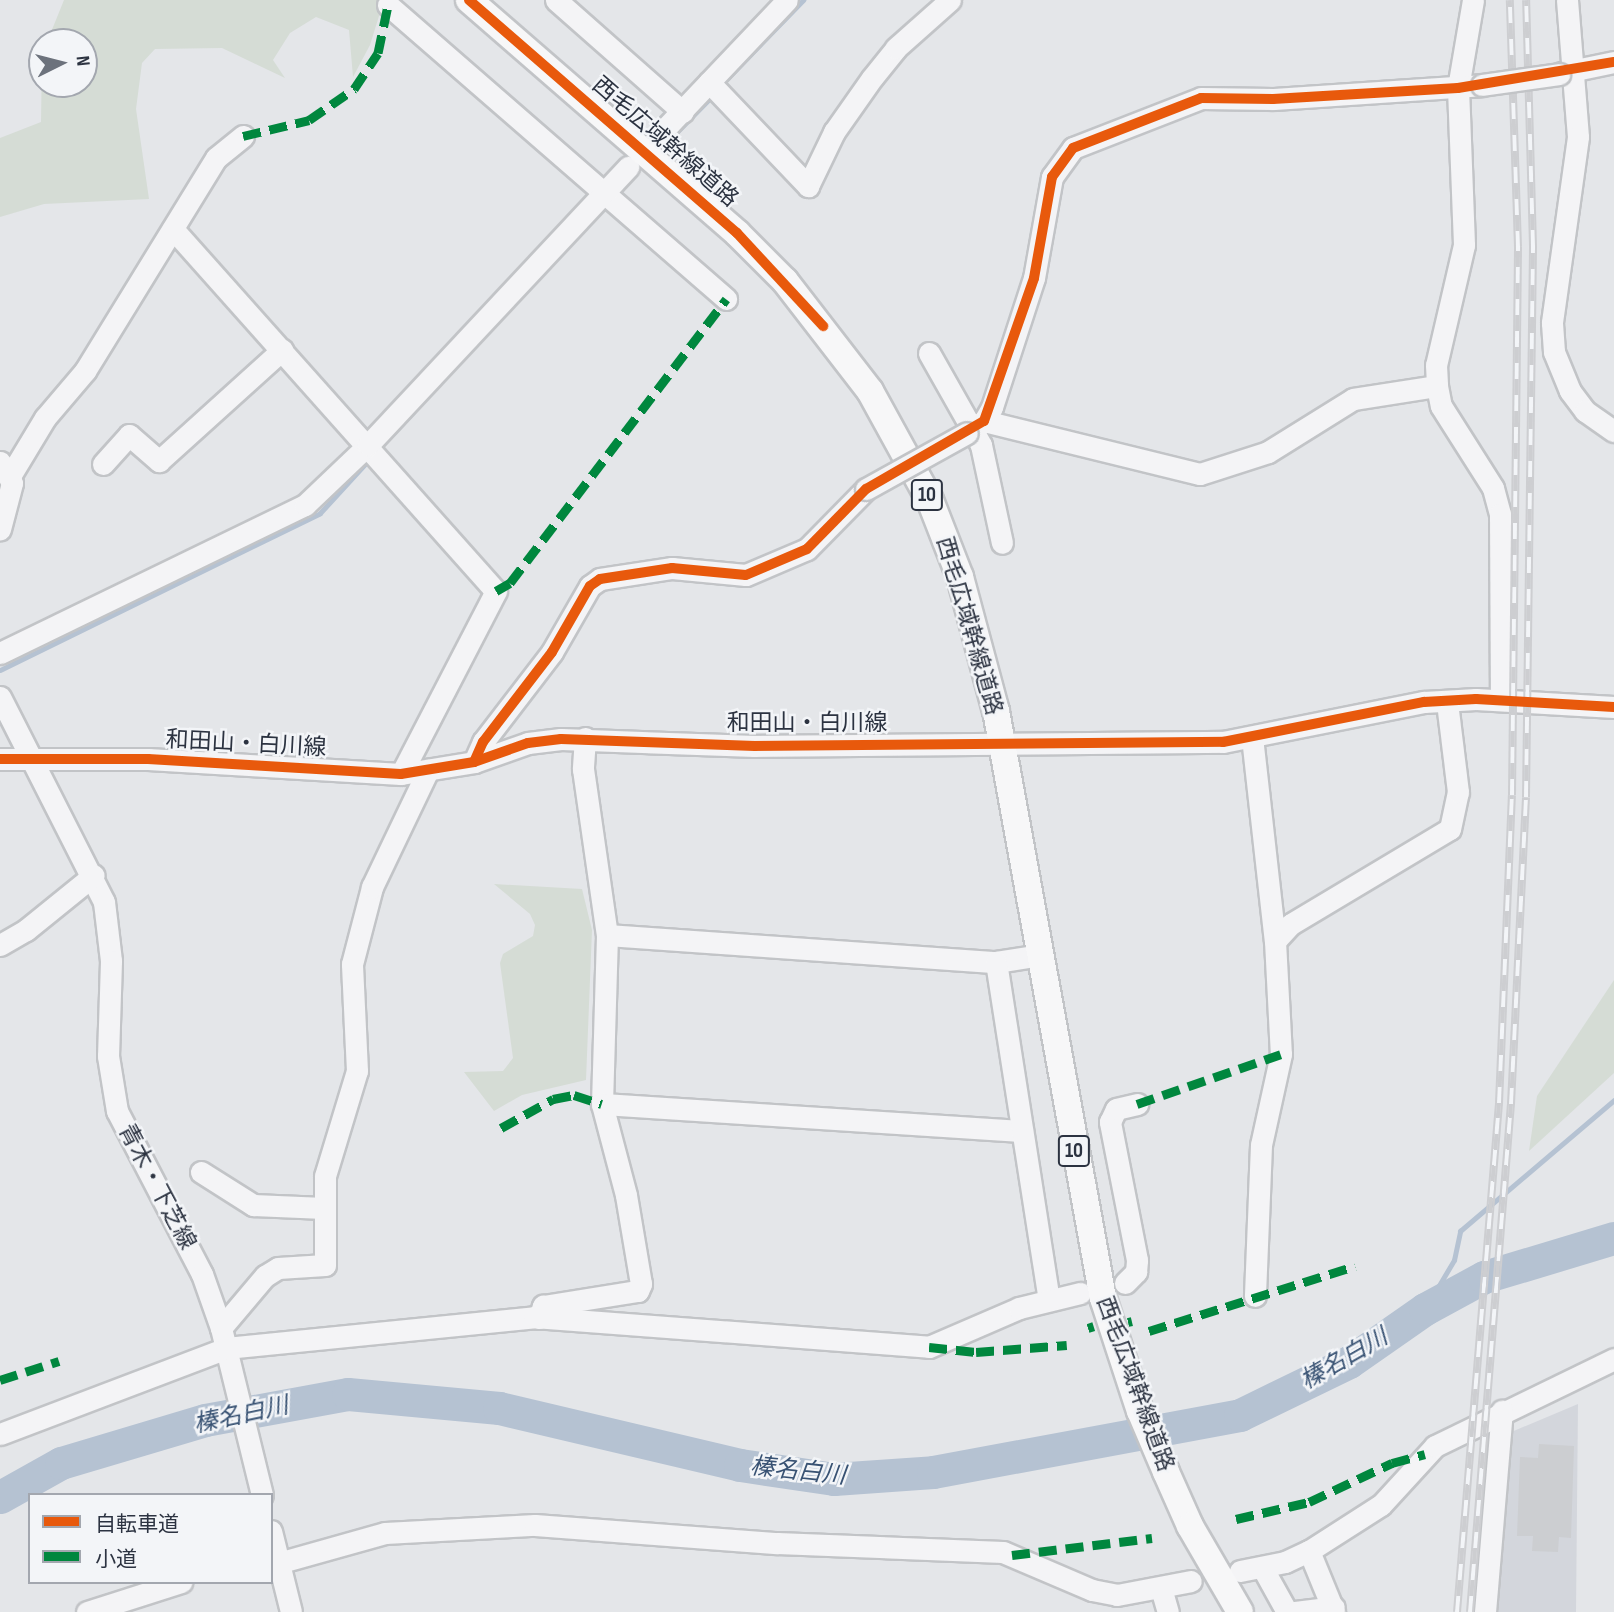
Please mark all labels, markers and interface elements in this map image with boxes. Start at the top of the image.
north arrow [28,28,98,98]
text: N [70,55,94,67]
street label: 西毛広域幹線道路 [587,71,743,213]
road number: 10 [909,477,944,512]
street label: 西毛広域幹線道路 [930,534,1008,718]
street label: 和田山・白川線 [727,709,887,737]
street label: 和田山・白川線 [165,726,327,762]
street label: 青木・下芝線 [112,1120,202,1254]
road number: 10 [1056,1134,1092,1168]
street label: 西毛広域幹線道路 [1091,1293,1179,1475]
water label: 榛名白川 [1295,1323,1393,1395]
water label: 榛名白川 [191,1391,291,1439]
water label: 榛名白川 [749,1452,847,1490]
legend [28,1493,273,1584]
text: 自転車道 [95,1512,179,1537]
text: 小道 [95,1547,137,1572]

